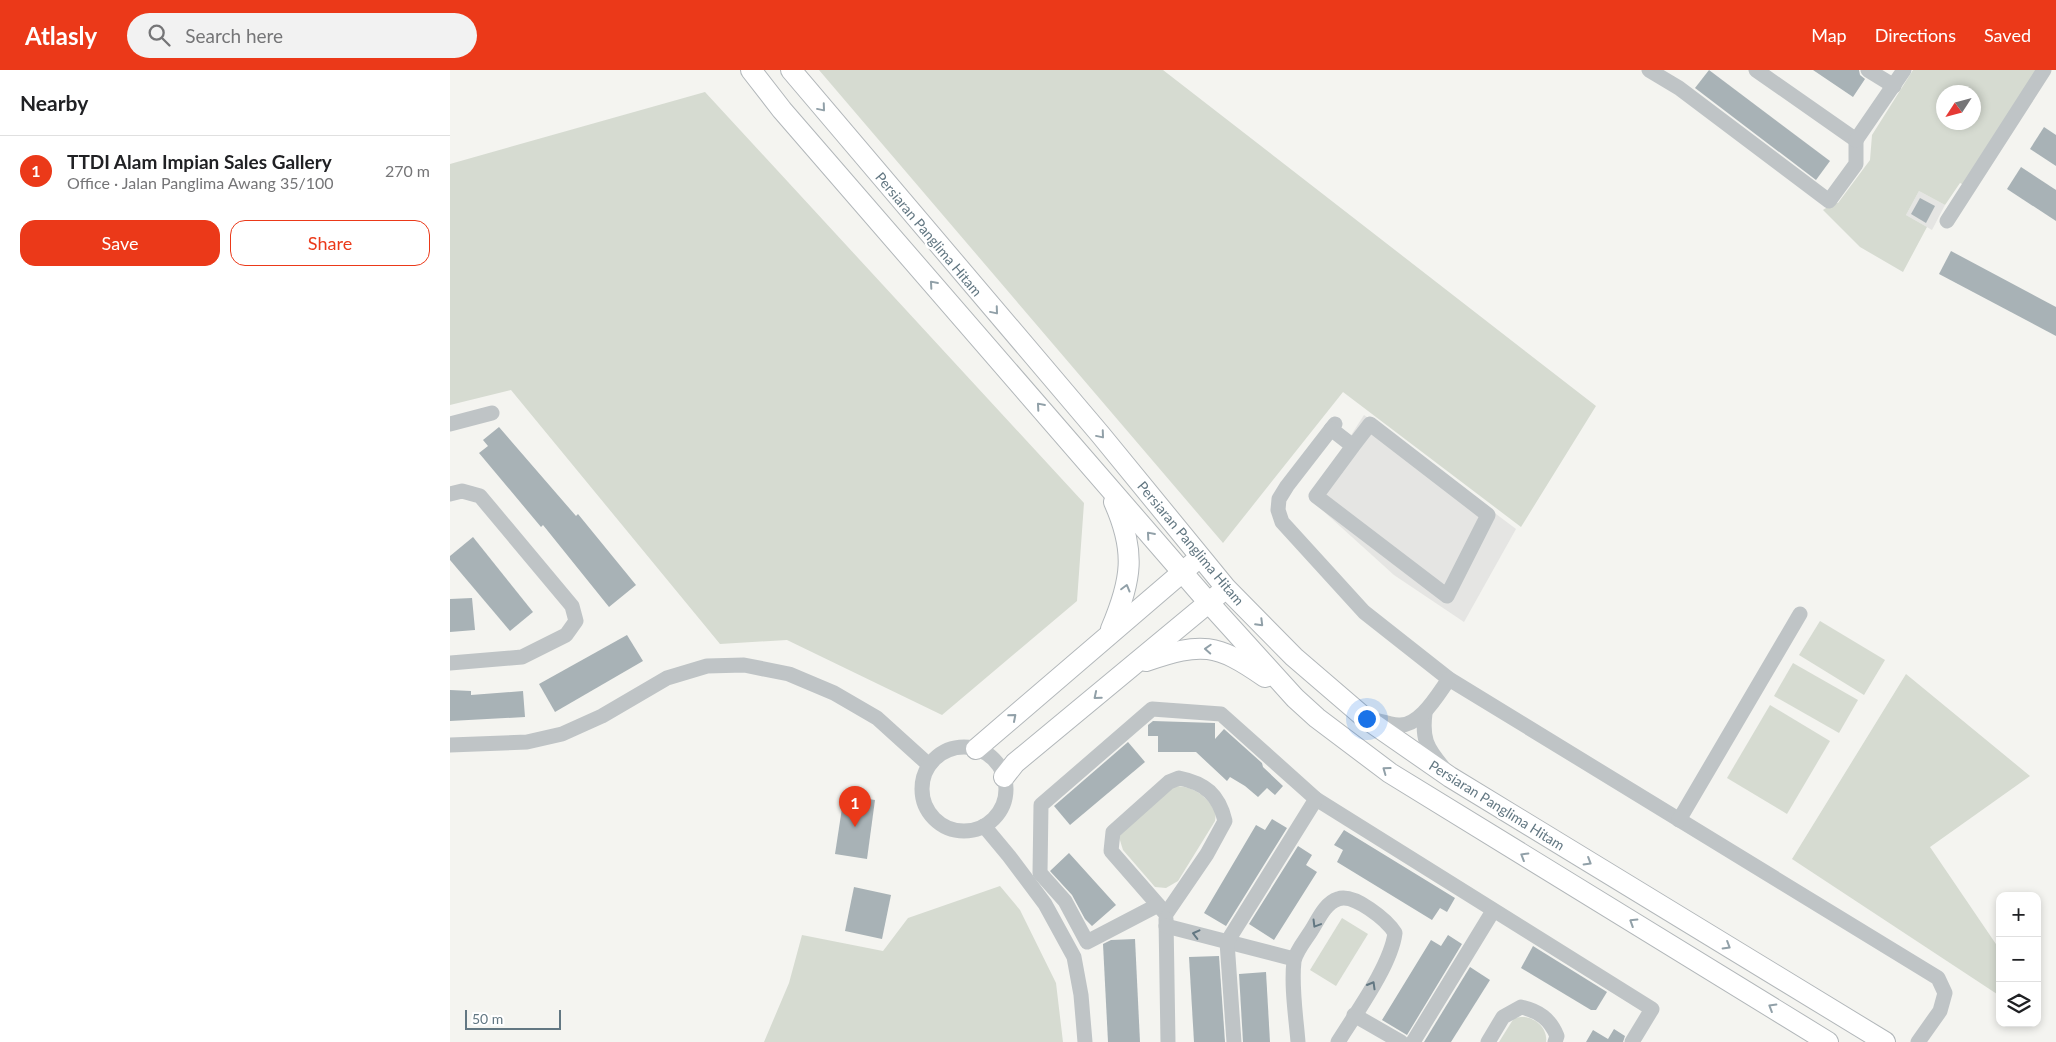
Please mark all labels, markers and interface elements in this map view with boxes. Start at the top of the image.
search box [127,13,477,58]
text: Atlasly [25,21,97,50]
icon: search [145,21,173,49]
text: Search here [185,24,283,47]
text: Map [1811,24,1847,46]
text: Directions [1875,24,1956,46]
text: Saved [1984,24,2031,46]
north arrow [1936,85,1981,130]
text: Nearby [20,90,88,115]
one-way arrow [816,102,825,111]
text: TTDI Alam Impian Sales Gallery [67,150,332,173]
text: 1 [31,161,41,180]
text: 270 m [385,161,430,180]
street label: Persiaran Panglima Hitam [872,169,986,299]
text: Office · Jalan Panglima Awang 35/100 [67,173,334,192]
button: Save [20,220,220,266]
button: Share [230,220,430,266]
one-way arrow [930,280,939,289]
one-way arrow [989,306,998,315]
one-way arrow [1037,403,1046,412]
one-way arrow [1095,429,1103,438]
street label: Persiaran Panglima Hitam [1134,478,1248,608]
one-way arrow [1147,531,1156,540]
one-way arrow [1120,583,1131,592]
one-way arrow [1254,617,1263,626]
one-way arrow [1203,644,1211,655]
one-way arrow [1094,690,1103,698]
your location [1354,706,1380,732]
one-way arrow [1007,714,1016,722]
street label: Persiaran Panglima Hitam [1426,756,1568,854]
one-way arrow [1382,767,1392,776]
pin: 1 [839,786,871,827]
one-way arrow [1520,852,1529,862]
one-way arrow [1583,855,1592,865]
map controls [1996,892,2041,1027]
button: + [1996,892,2041,937]
one-way arrow [1312,918,1322,927]
one-way arrow [1630,919,1639,929]
one-way arrow [1192,929,1201,940]
button: − [1996,937,2041,982]
one-way arrow [1722,940,1731,950]
one-way arrow [1366,982,1376,991]
button: layers [1996,982,2041,1027]
one-way arrow [1768,1004,1777,1014]
scale bar [465,1007,561,1030]
text: 50 m [472,1010,503,1027]

